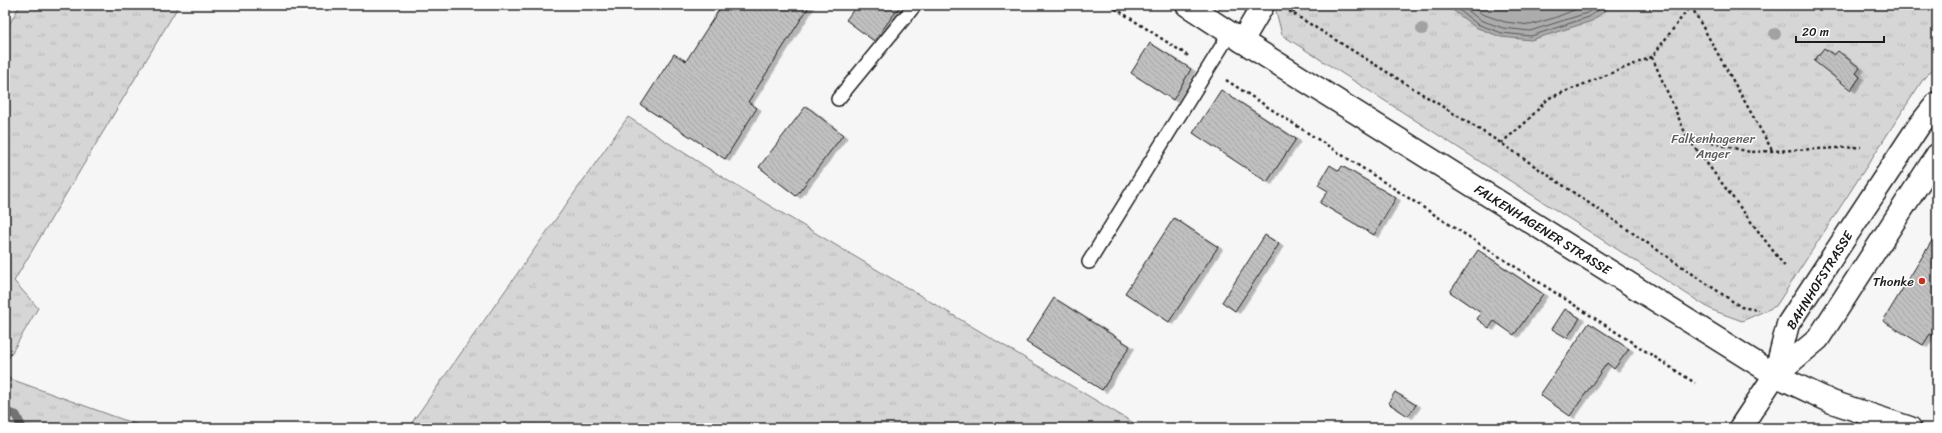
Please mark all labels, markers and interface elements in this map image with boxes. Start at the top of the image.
scale bar [1796,18,1884,44]
text: 20 m [1802,21,1829,43]
park label: Falkenhagener Anger [1671,127,1755,165]
street label: FALKENHAGENER STRASSE [1470,178,1616,281]
street label: BAHNHOFSTRASSE [1780,226,1859,334]
place label: Thonke [1873,270,1914,293]
marker: Thonke [1917,276,1927,286]

